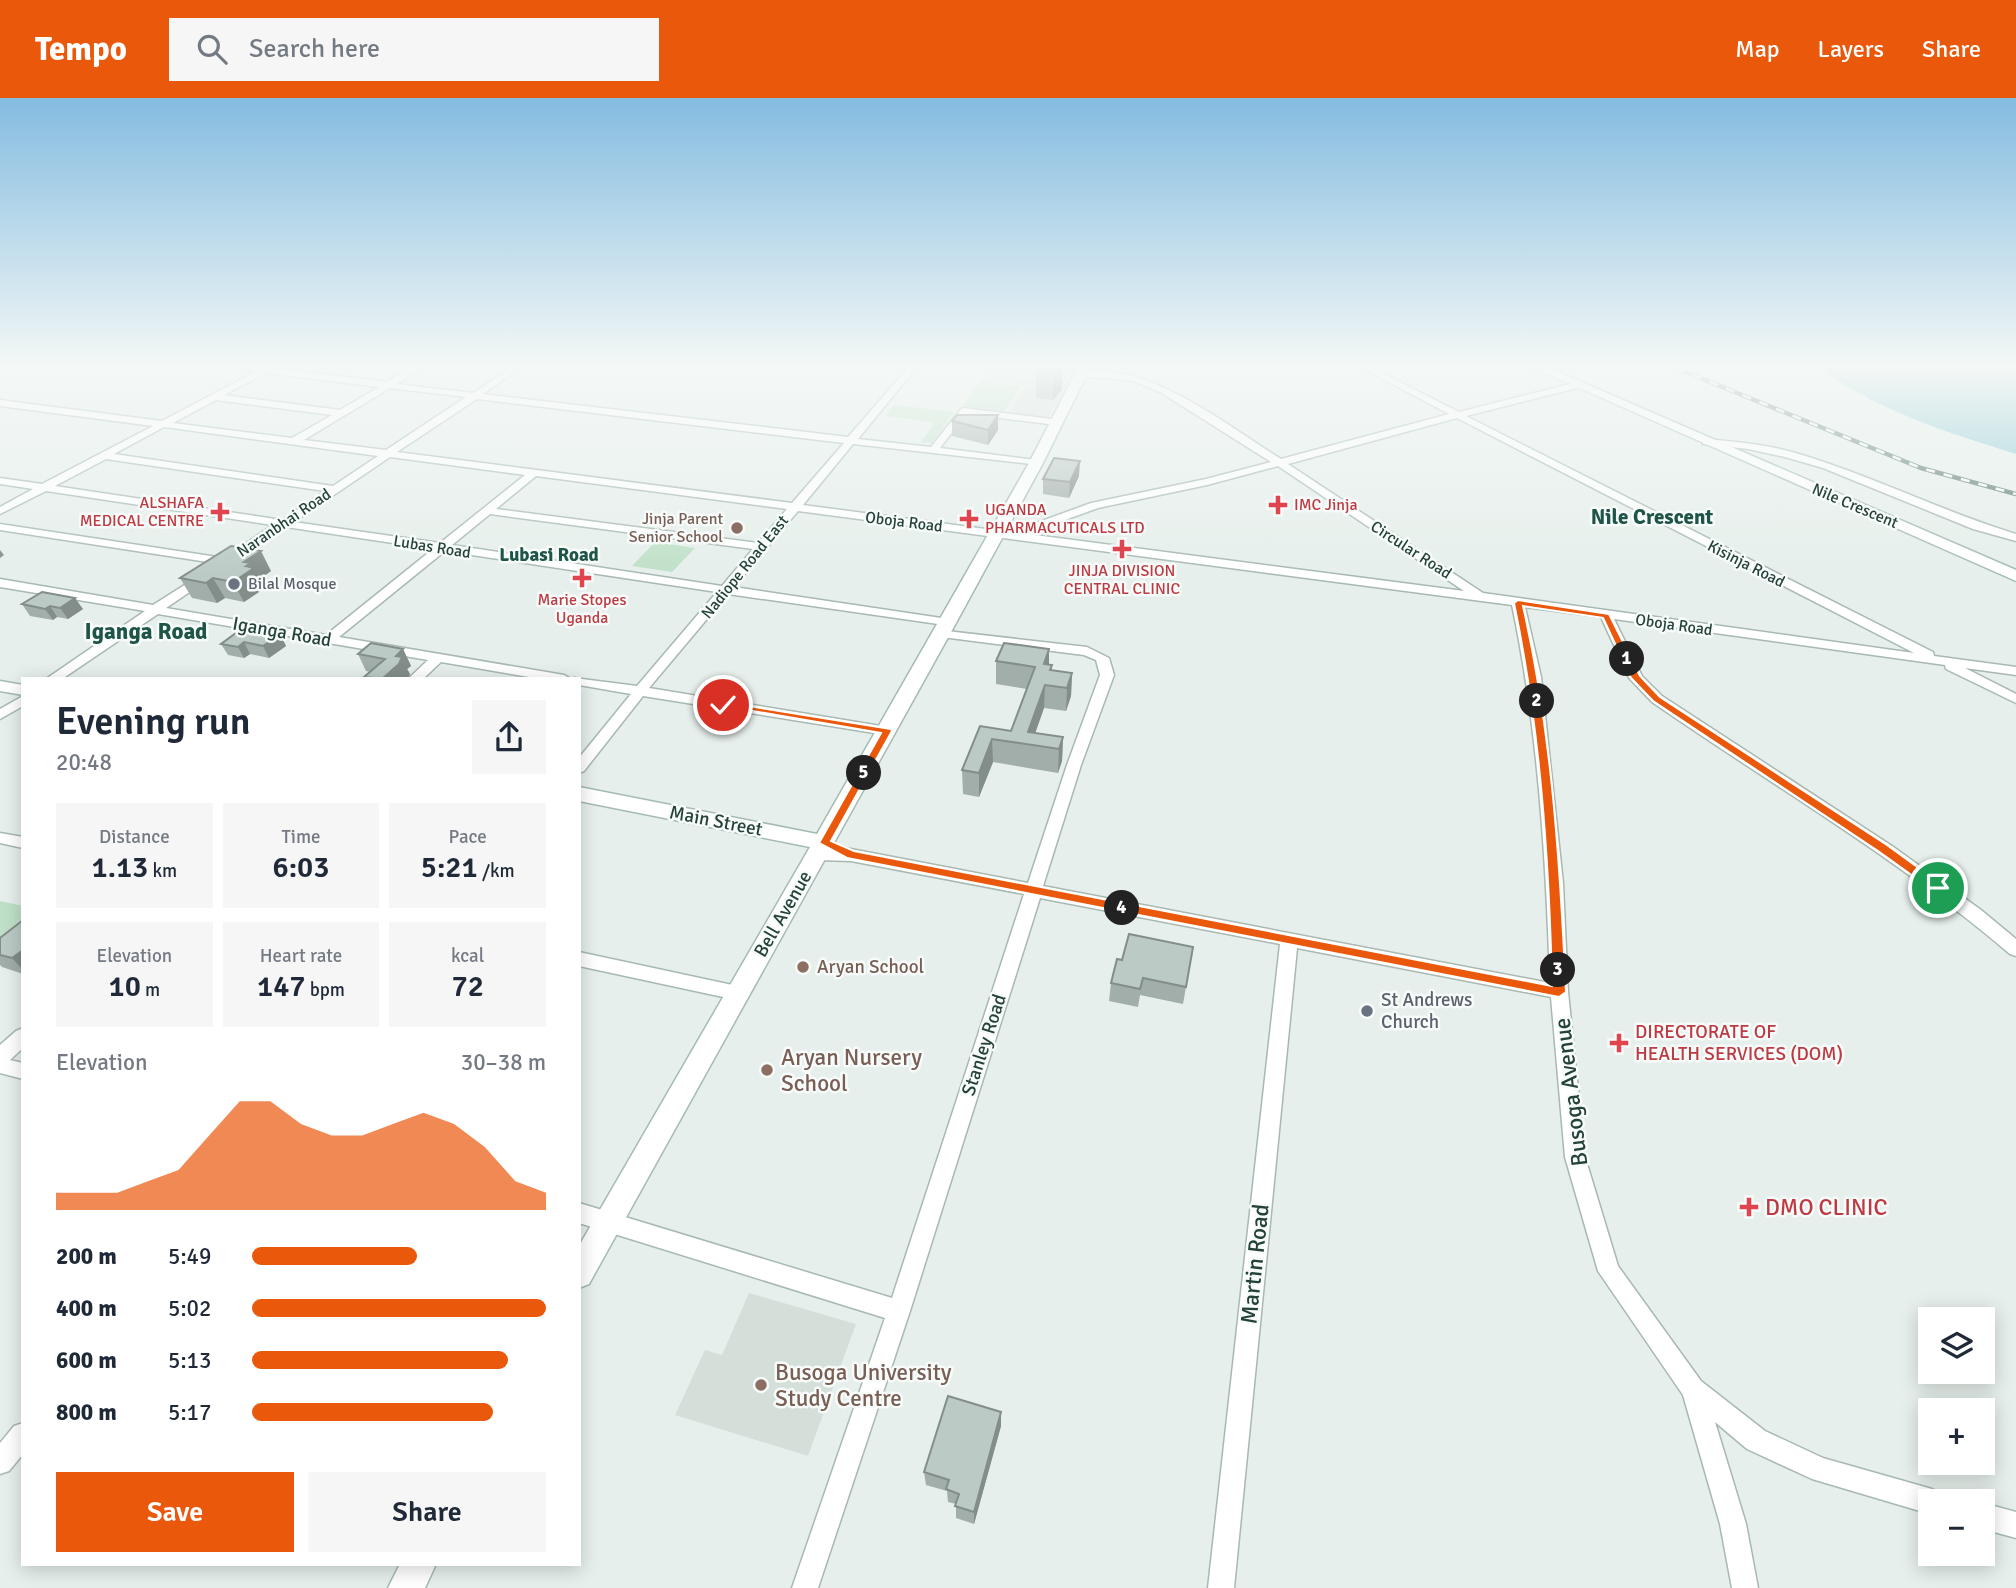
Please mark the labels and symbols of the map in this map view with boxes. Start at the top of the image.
street label: Nile Crescent [1809,479,1901,533]
street label: Naranbhai Road [233,484,335,562]
place label: ALSHAFA MEDICAL CENTRE [80,493,204,531]
marker: IMC Jinja [1268,495,1288,515]
place label: IMC Jinja [1294,495,1358,515]
place label: UGANDA PHARMACUTICALS LTD [985,500,1145,538]
marker: ALSHAFA MEDICAL CENTRE [210,502,230,522]
district label: Nile Crescent [1591,504,1713,530]
street label: Oboja Road [864,507,944,537]
place label: Jinja Parent Senior School [629,509,723,547]
marker: UGANDA PHARMACUTICALS LTD [959,509,979,529]
street label: Nadiope Road East [697,511,793,623]
street label: Circular Road [1367,516,1455,584]
marker: Jinja Parent Senior School [729,520,745,536]
street label: Lubas Road [392,531,472,563]
street label: Kisinja Road [1704,536,1788,592]
marker: JINJA DIVISION CENTRAL CLINIC [1112,539,1132,559]
district label: Lubasi Road [499,543,599,567]
place label: JINJA DIVISION CENTRAL CLINIC [1064,561,1181,599]
marker: Marie Stopes Uganda [572,568,592,588]
place label: Bilal Mosque [248,574,337,594]
marker: Bilal Mosque [226,576,242,592]
place label: Marie Stopes Uganda [537,590,627,628]
street label: Oboja Road [1634,610,1714,640]
street label: Iganga Road [231,611,333,653]
district label: Iganga Road [84,617,208,646]
pin: 1 [1610,642,1644,676]
pin [693,675,753,735]
pin: 2 [1520,684,1554,718]
pin: 5 [846,756,882,790]
street label: Main Street [667,800,765,842]
pin [1908,858,1968,918]
street label: Bell Avenue [749,867,817,961]
pin: 4 [1104,890,1140,926]
pin: 3 [1540,952,1576,988]
place label: Aryan School [817,955,924,979]
marker: Aryan School [795,959,811,975]
place label: St Andrews Church [1381,988,1472,1034]
street label: Stanley Road [956,991,1012,1099]
marker: St Andrews Church [1359,1003,1375,1019]
street label: Busoga Avenue [1548,1016,1594,1168]
place label: DIRECTORATE OF HEALTH SERVICES (DOM) [1635,1020,1843,1066]
marker: DIRECTORATE OF HEALTH SERVICES (DOM) [1609,1033,1629,1053]
place label: Aryan Nursery School [781,1043,922,1098]
marker: Aryan Nursery School [759,1062,775,1078]
place label: DMO CLINIC [1765,1193,1887,1222]
marker: DMO CLINIC [1739,1197,1759,1217]
street label: Martin Road [1234,1203,1276,1325]
place label: Busoga University Study Centre [775,1358,952,1413]
marker: Busoga University Study Centre [753,1377,769,1393]

